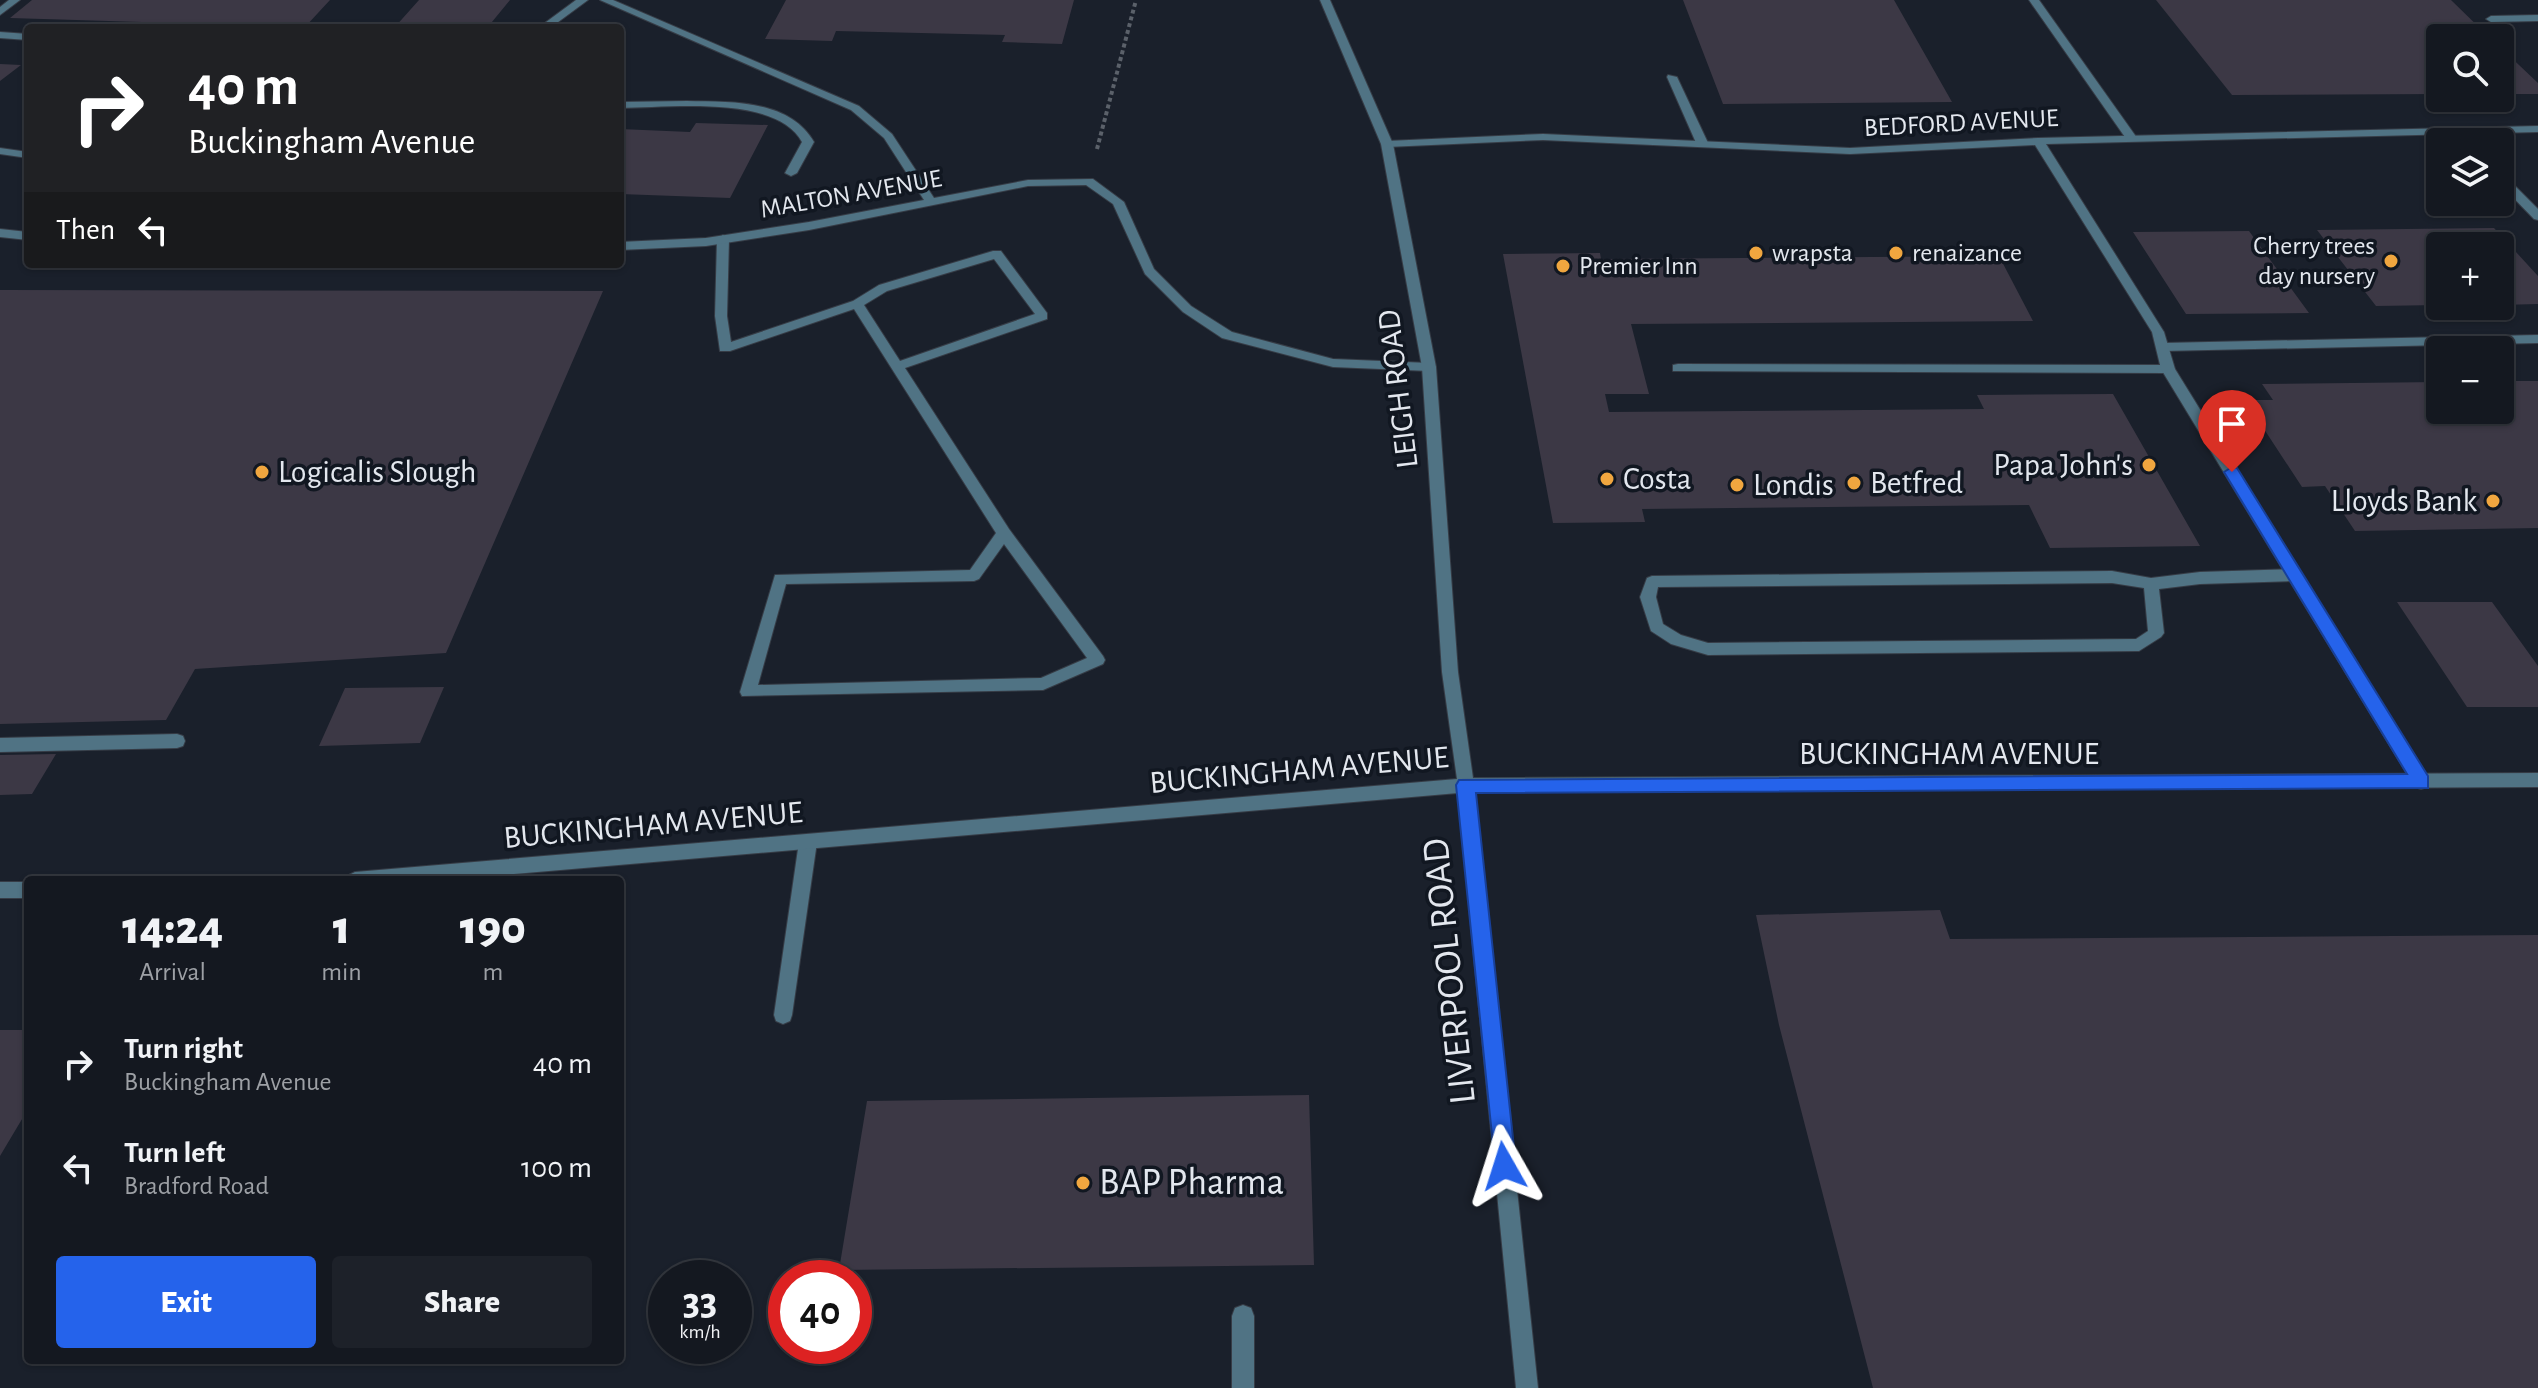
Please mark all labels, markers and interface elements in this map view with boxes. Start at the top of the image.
map controls [2426,24,2514,424]
button: search [2426,24,2514,112]
icon: right [56,56,160,160]
text: 40 m [188,59,299,115]
street label: BEDFORD AVENUE [1863,105,2059,141]
text: Buckingham Avenue [188,124,475,160]
button: layers [2426,128,2514,216]
street label: MALTON AVENUE [758,165,944,223]
icon: left [131,208,175,252]
text: Then [56,215,115,245]
button: + [2426,232,2514,320]
place label: Cherry trees day nursery [2253,233,2375,289]
place label: wrapsta [1772,240,1853,266]
place label: renaizance [1912,240,2022,266]
marker: wrapsta [1747,244,1765,262]
marker: renaizance [1887,244,1905,262]
marker: Cherry trees day nursery [2382,252,2400,270]
place label: Premier Inn [1579,253,1698,279]
marker: Premier Inn [1554,257,1572,275]
street label: LEIGH ROAD [1372,308,1424,470]
button: − [2426,336,2514,424]
pin [2198,390,2266,472]
icon: arrive [2210,402,2254,446]
place label: Papa John's [1993,449,2133,481]
place label: Logicalis Slough [278,456,476,488]
marker: Papa John's [2140,456,2158,474]
marker: Logicalis Slough [253,463,271,481]
place label: Costa [1623,463,1692,495]
place label: Betfred [1870,467,1963,499]
place label: Londis [1753,469,1834,501]
marker: Costa [1598,470,1616,488]
marker: Betfred [1845,474,1863,492]
marker: Londis [1728,476,1746,494]
place label: Lloyds Bank [2331,485,2477,517]
marker: Lloyds Bank [2484,492,2502,510]
street label: BUCKINGHAM AVENUE [1799,738,2099,770]
street label: BUCKINGHAM AVENUE [1148,741,1450,799]
street label: BUCKINGHAM AVENUE [502,796,804,854]
street label: LIVERPOOL ROAD [1417,836,1483,1106]
text: 14:24 [122,905,223,953]
text: 1 [333,905,350,953]
text: 190 [460,905,526,953]
text: Arrival [139,959,206,985]
text: min [321,959,362,985]
text: m [482,959,503,985]
text: Turn right [124,1034,243,1064]
icon: right [56,1042,100,1086]
text: 40 m [533,1049,592,1079]
text: Buckingham Avenue [124,1069,332,1095]
position arrow [1462,1124,1546,1208]
text: Turn left [124,1138,225,1168]
icon: left [56,1146,100,1190]
text: 100 m [521,1153,592,1183]
place label: BAP Pharma [1099,1164,1284,1202]
text: Bradford Road [124,1173,269,1199]
marker: BAP Pharma [1074,1174,1092,1192]
button: Exit [56,1256,316,1348]
button: Share [332,1256,592,1348]
speed limit sign: 40 [768,1260,872,1364]
text: 33 [683,1282,717,1322]
text: km/h [679,1322,721,1342]

